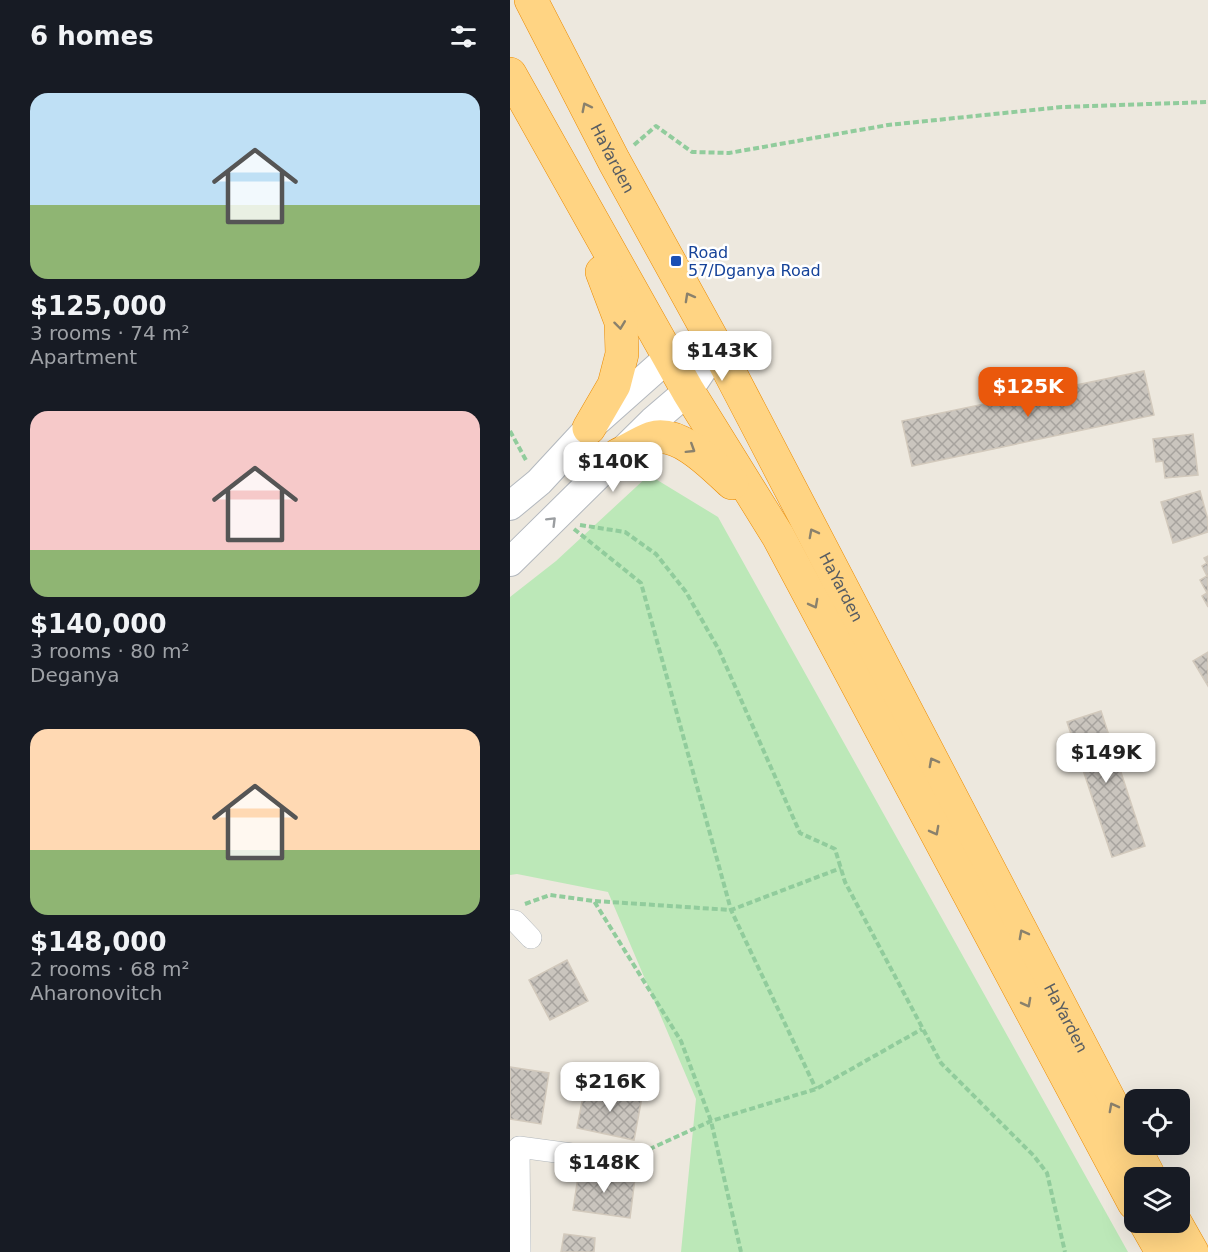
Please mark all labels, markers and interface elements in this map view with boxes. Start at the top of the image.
icon: filters [447,20,480,53]
text: 6 homes [30,21,154,51]
one-way arrow [582,102,593,113]
street label: HaYarden [587,120,639,196]
icon: home [201,132,309,240]
place label: Road 57/Dganya Road [688,243,821,280]
marker: Road 57/Dganya Road [669,254,683,268]
text: $125,000 [30,291,167,321]
one-way arrow [685,293,696,303]
text: 3 rooms · 74 m² [30,321,190,345]
one-way arrow [613,321,626,330]
pin: $143K [680,331,764,382]
text: $143K [686,338,758,362]
text: Apartment [30,345,137,369]
pin: $125K [986,367,1070,418]
text: $125K [992,374,1064,398]
one-way arrow [685,441,695,453]
pin: $140K [571,442,655,493]
text: $140K [577,449,649,473]
icon: home [201,450,309,558]
one-way arrow [544,518,555,529]
one-way arrow [809,528,820,539]
street label: HaYarden [816,549,868,625]
one-way arrow [806,597,818,608]
text: $140,000 [30,609,167,639]
text: 3 rooms · 80 m² [30,639,190,663]
text: Deganya [30,663,119,687]
pin: $149K [1064,733,1148,784]
text: $149K [1070,740,1142,764]
one-way arrow [928,757,940,768]
icon: home [201,768,309,876]
one-way arrow [928,825,939,835]
text: $148,000 [30,927,167,957]
one-way arrow [1019,930,1030,941]
text: 2 rooms · 68 m² [30,957,190,981]
street label: HaYarden [1040,980,1092,1056]
text: Aharonovitch [30,981,162,1005]
one-way arrow [1020,997,1031,1007]
pin: $216K [568,1062,652,1113]
text: $216K [574,1069,646,1093]
map controls [1124,1089,1190,1233]
button: locate [1124,1089,1190,1155]
one-way arrow [1109,1103,1120,1114]
pin: $148K [562,1143,646,1194]
text: $148K [568,1150,640,1174]
button: layers [1124,1167,1190,1233]

